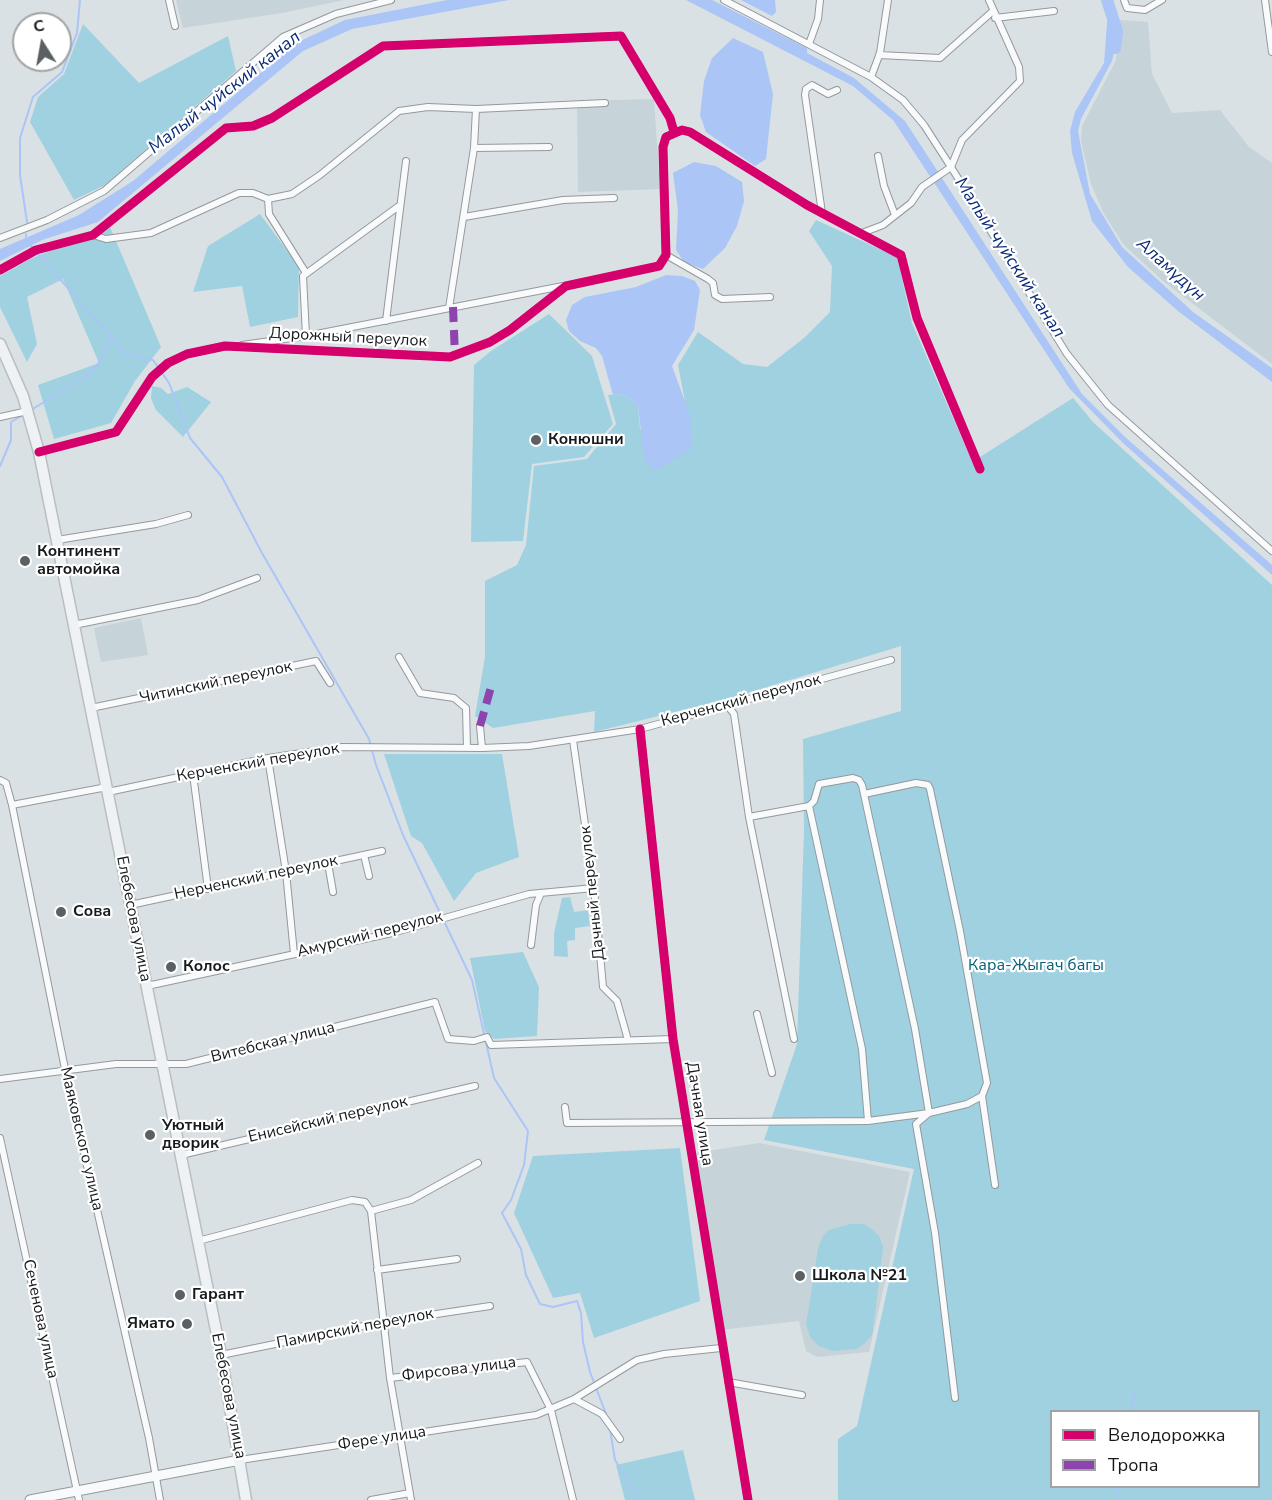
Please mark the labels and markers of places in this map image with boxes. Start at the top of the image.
place label: Конюшни [548,430,624,450]
marker: Конюшни [529,433,543,447]
place label: Континент автомойка [37,542,120,580]
marker: Континент автомойка [18,554,32,568]
place label: Сова [73,902,111,922]
marker: Сова [54,905,68,919]
place label: Колос [183,957,230,977]
marker: Колос [164,960,178,974]
place label: Уютный дворик [162,1116,224,1154]
marker: Уютный дворик [143,1128,157,1142]
place label: Школа №21 [812,1266,907,1286]
marker: Школа №21 [793,1269,807,1283]
place label: Гарант [192,1285,244,1305]
marker: Гарант [173,1288,187,1302]
place label: Ямато [127,1314,175,1334]
marker: Ямато [180,1317,194,1331]

